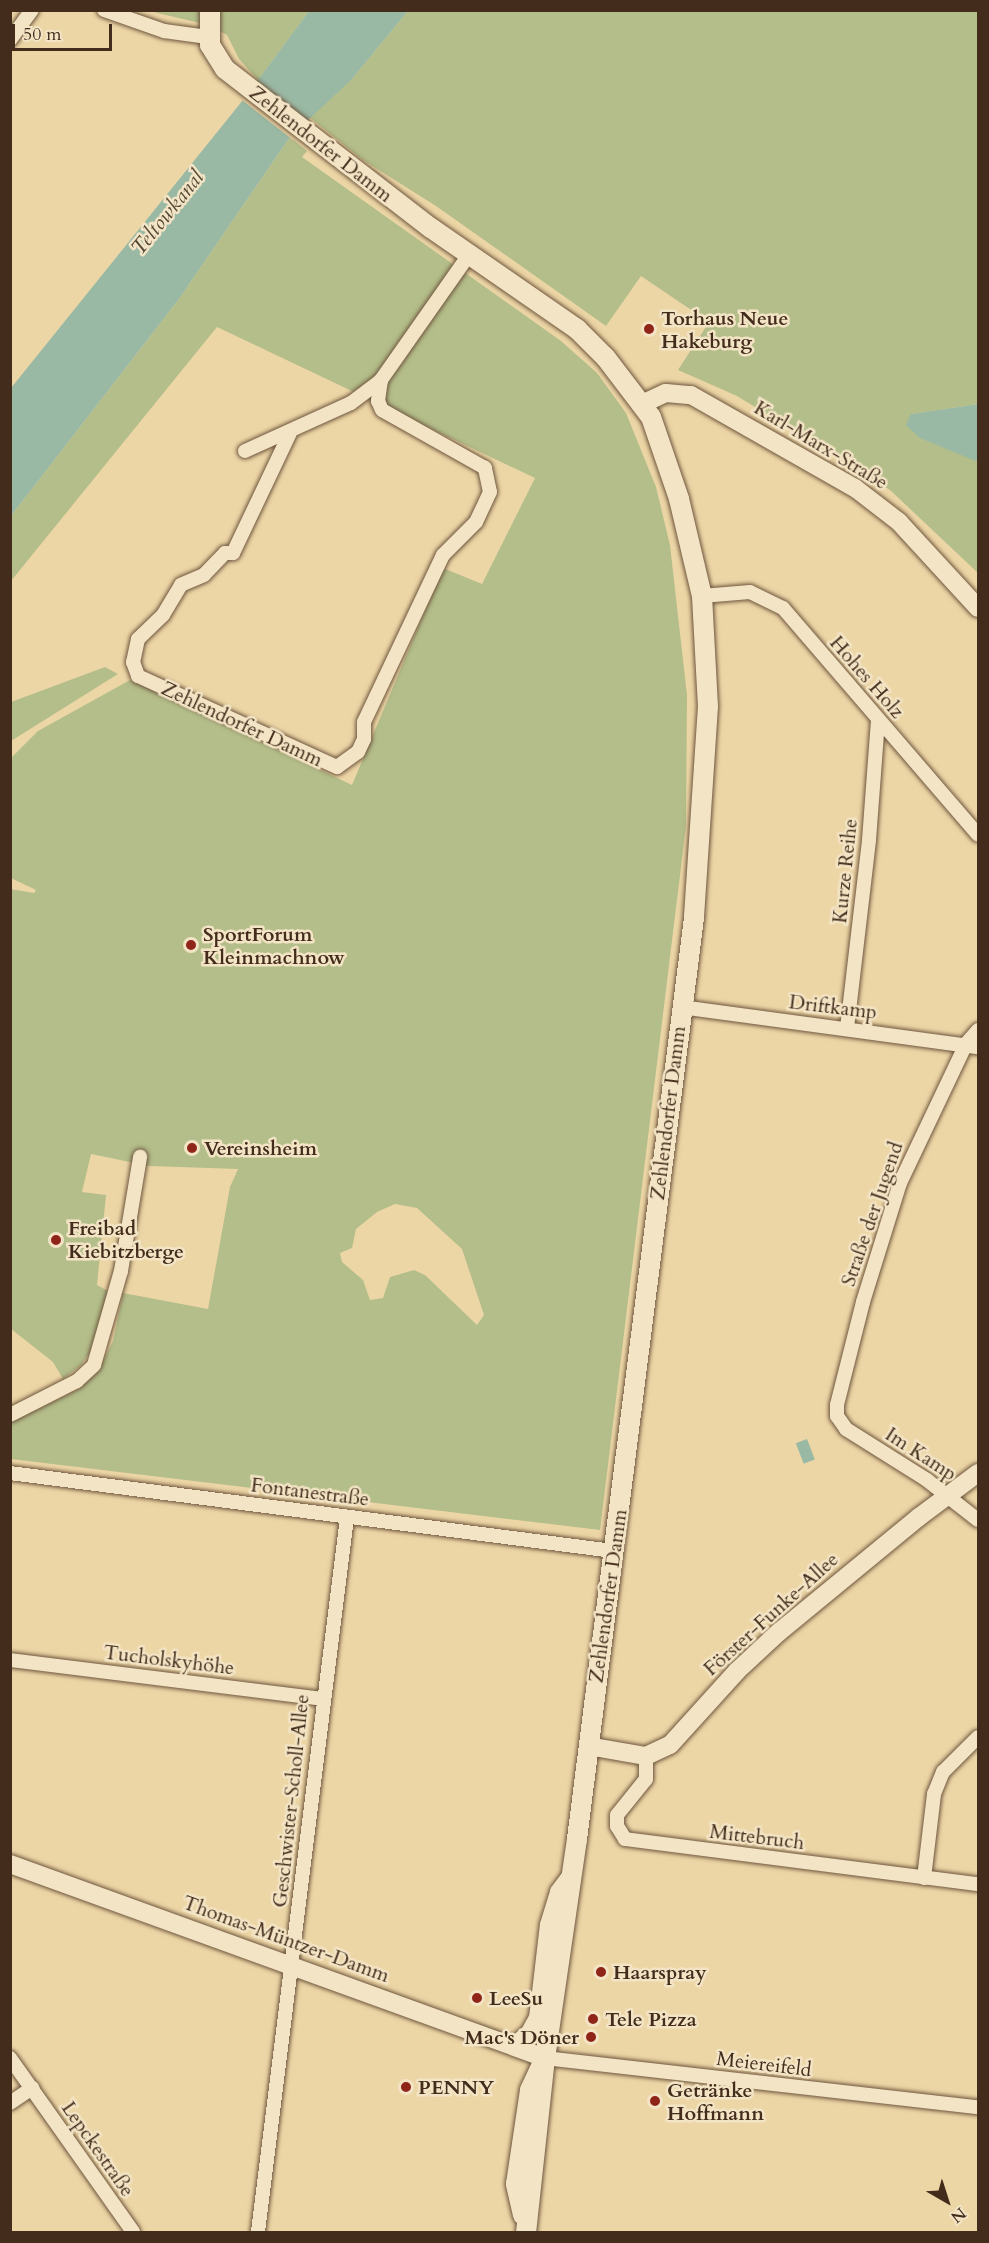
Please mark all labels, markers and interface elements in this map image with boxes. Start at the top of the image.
scale bar [15,12,116,50]
text: 50 m [23,22,62,47]
street label: Zehlendorfer Damm [245,81,397,207]
water label: Teltowkanal [126,166,210,260]
place label: Torhaus Neue Hakeburg [661,306,788,353]
marker: Torhaus Neue Hakeburg [642,322,656,336]
street label: Karl-Marx-Straße [750,396,892,494]
street label: Hohes Holz [825,631,909,723]
street label: Zehlendorfer Damm [158,676,326,772]
street label: Kurze Reihe [828,817,862,925]
place label: SportForum Kleinmachnow [203,922,345,969]
marker: SportForum Kleinmachnow [184,938,198,952]
street label: Driftkamp [788,990,878,1024]
street label: Zehlendorfer Damm [645,1025,691,1201]
place label: Vereinsheim [204,1136,317,1160]
street label: Straße der Jugend [836,1139,908,1289]
marker: Vereinsheim [185,1141,199,1155]
place label: Freibad Kiebitzberge [68,1216,184,1263]
marker: Freibad Kiebitzberge [49,1233,63,1247]
street label: Im Kamp [881,1422,961,1486]
street label: Fontanestraße [250,1473,370,1511]
street label: Zehlendorfer Damm [584,1508,632,1684]
street label: Förster-Funke-Allee [699,1547,843,1681]
street label: Tucholskyhöhe [102,1640,236,1680]
street label: Geschwister-Scholl-Allee [268,1693,314,1909]
street label: Mittebruch [708,1819,806,1855]
street label: Thomas-Müntzer-Damm [179,1890,393,1988]
place label: Haarspray [613,1960,707,1984]
marker: Haarspray [594,1965,608,1979]
place label: LeeSu [489,1986,543,2010]
marker: LeeSu [470,1991,484,2005]
place label: Tele Pizza [605,2007,697,2031]
marker: Tele Pizza [586,2012,600,2026]
place label: Mac's Döner [465,2025,579,2049]
marker: Mac's Döner [584,2030,598,2044]
street label: Meiereifeld [715,2046,813,2082]
place label: PENNY [418,2075,494,2099]
place label: Getränke Hoffmann [667,2078,764,2125]
marker: PENNY [399,2080,413,2094]
marker: Getränke Hoffmann [648,2094,662,2108]
street label: Lepckestraße [56,2097,140,2201]
north arrow [917,2171,977,2231]
text: N [946,2202,971,2228]

